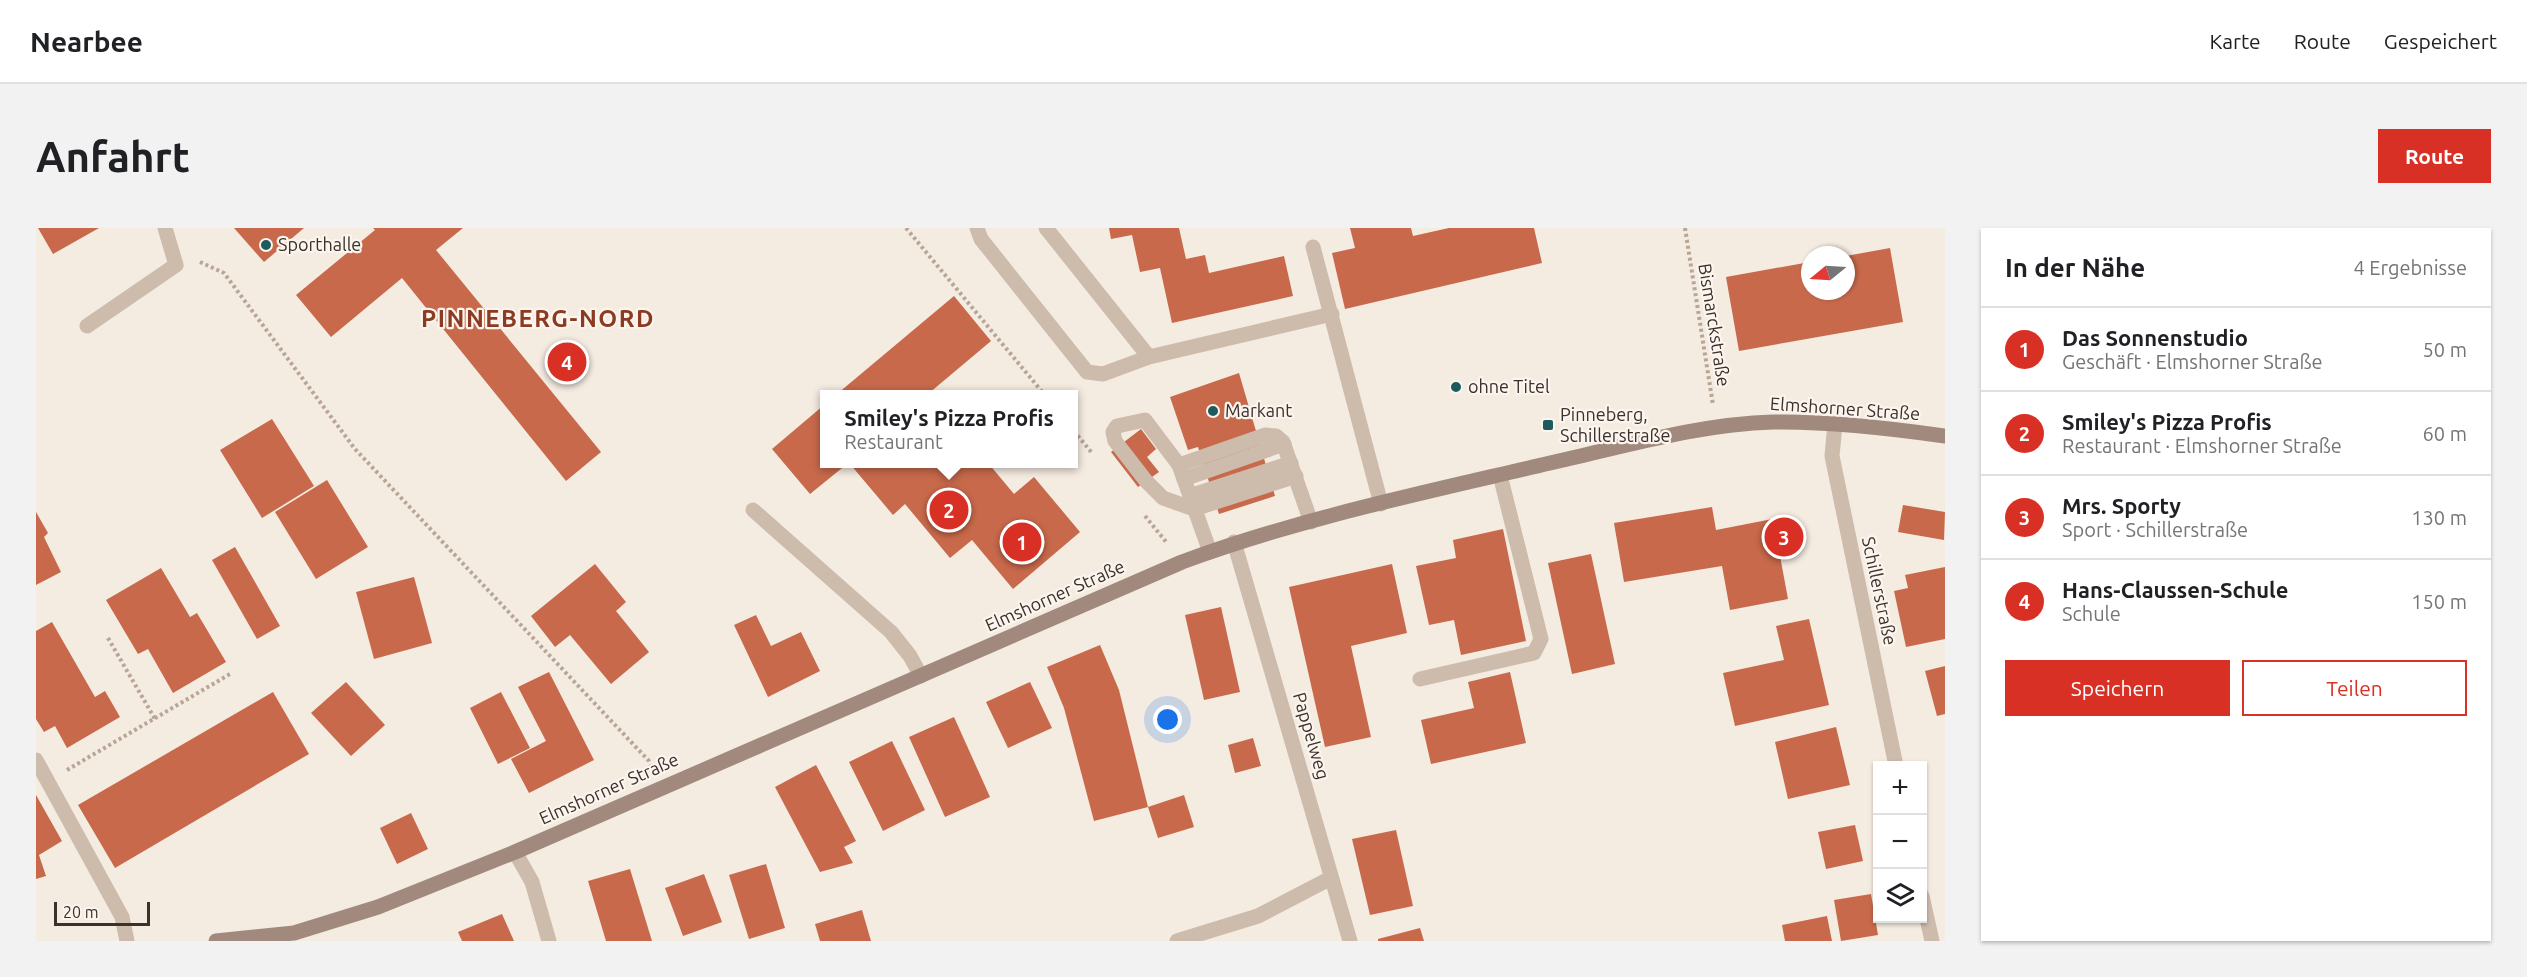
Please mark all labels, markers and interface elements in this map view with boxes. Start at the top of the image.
text: Nearbee [30,26,143,57]
text: Karte [2209,29,2261,53]
text: Route [2294,29,2351,53]
text: Gespeichert [2384,29,2497,53]
button: Route [2378,129,2491,183]
text: Anfahrt [36,133,190,180]
place label: Sporthalle [278,234,361,254]
marker: Sporthalle [259,238,273,252]
north arrow [1801,246,1855,300]
text: In der Nähe [2005,253,2145,282]
text: 4 Ergebnisse [2353,256,2467,279]
street label: Bismarckstraße [1695,262,1735,388]
district label: PINNEBERG-NORD [421,305,655,332]
text: Das Sonnenstudio [2062,325,2248,350]
text: 1 [2019,338,2030,361]
text: 50 m [2423,338,2467,361]
pin: 4 [548,340,586,384]
text: Geschäft · Elmshorner Straße [2062,350,2323,373]
place label: ohne Titel [1468,376,1550,396]
marker: ohne Titel [1449,380,1463,394]
popup [820,390,1078,468]
street label: Elmshorner Straße [1769,393,1921,423]
place label: Markant [1225,400,1292,420]
marker: Markant [1206,404,1220,418]
place label: Pinneberg, Schillerstraße [1560,404,1670,445]
text: Smiley's Pizza Profis [844,405,1054,430]
text: Smiley's Pizza Profis [2062,409,2272,434]
marker: Pinneberg, Schillerstraße [1541,418,1555,432]
text: 2 [2019,422,2030,445]
text: 60 m [2423,422,2467,445]
text: Restaurant [844,430,943,453]
text: Restaurant · Elmshorner Straße [2062,434,2342,457]
pin: 2 [930,488,968,532]
text: Mrs. Sporty [2062,493,2181,518]
text: 3 [2019,506,2030,529]
text: 130 m [2411,506,2467,529]
pin: 3 [1764,514,1804,560]
text: Sport · Schillerstraße [2062,518,2248,541]
pin: 1 [1002,520,1042,564]
street label: Schillerstraße [1859,535,1901,647]
street label: Elmshorner Straße [982,555,1127,635]
text: Hans-Claussen-Schule [2062,577,2288,602]
text: 4 [2019,590,2030,613]
text: 150 m [2411,590,2467,613]
text: Schule [2062,602,2121,625]
button: Speichern [2005,660,2230,716]
button: Teilen [2242,660,2467,716]
street label: Pappelweg [1290,690,1334,782]
your location [1153,705,1182,734]
street label: Elmshorner Straße [536,748,681,828]
map controls [1873,761,1927,923]
button: + [1873,761,1927,815]
button: − [1873,815,1927,869]
button: layers [1873,869,1927,923]
scale bar [54,899,150,926]
text: 20 m [63,903,99,921]

